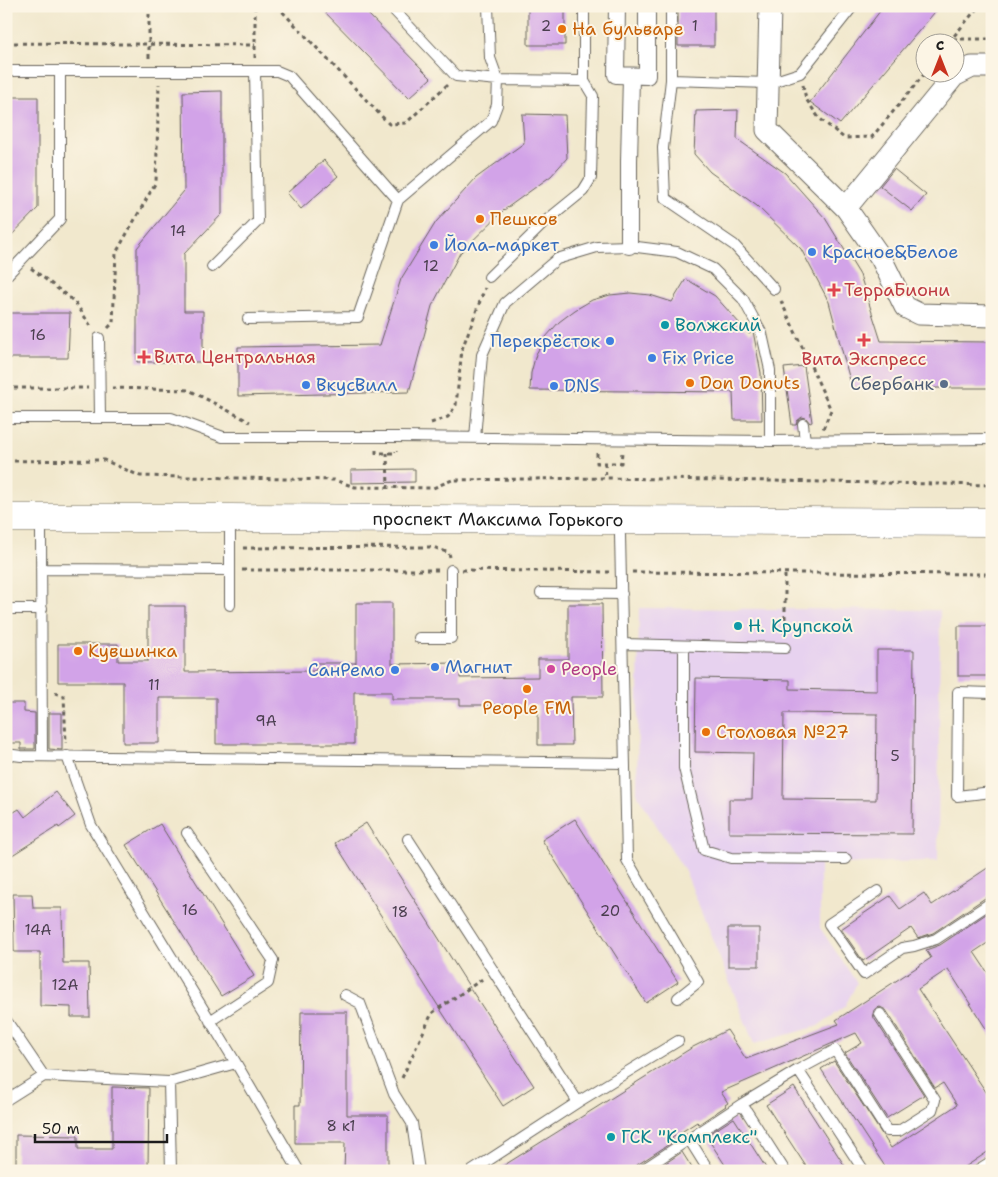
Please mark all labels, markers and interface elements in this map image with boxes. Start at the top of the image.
house number: 2 [541,16,551,36]
house number: 1 [692,16,698,36]
place label: На бульваре [572,17,684,41]
marker: На бульваре [556,23,568,35]
north arrow [916,32,966,82]
text: С [936,36,944,54]
place label: Пешков [490,207,557,231]
marker: Пешков [474,213,486,225]
house number: 14 [170,221,186,241]
place label: Йола-маркет [444,233,560,257]
marker: Йола-маркет [428,239,440,251]
place label: Красное&Белое [822,240,959,264]
marker: Красное&Белое [806,246,818,258]
house number: 12 [423,256,439,276]
place label: ТерраБиони [844,278,950,302]
marker: ТерраБиони [828,284,840,296]
place label: Волжский [675,313,762,337]
marker: Волжский [659,319,671,331]
house number: 16 [30,325,46,345]
place label: Перекрёсток [490,329,600,353]
marker: Вита Экспресс [858,334,870,346]
marker: Перекрёсток [604,335,616,347]
place label: Вита Центральная [154,345,316,369]
place label: Fix Price [662,346,734,370]
place label: Вита Экспресс [802,347,926,371]
marker: Вита Центральная [138,351,150,363]
marker: Fix Price [646,352,658,364]
place label: Don Donuts [700,371,800,395]
place label: Сбербанк [850,372,934,396]
place label: ВкусВилл [316,373,397,397]
place label: DNS [564,374,599,398]
marker: Don Donuts [684,377,696,389]
marker: Сбербанк [938,378,950,390]
marker: ВкусВилл [300,379,312,391]
marker: DNS [548,380,560,392]
street label: проспект Максима Горького [373,507,623,532]
place label: Н. Крупской [748,614,853,638]
marker: Н. Крупской [732,620,744,632]
place label: Кувшинка [88,639,177,663]
marker: Кувшинка [72,645,84,657]
place label: Магнит [445,655,513,679]
place label: People [561,657,617,681]
place label: СанРемо [308,658,385,682]
marker: Магнит [429,661,441,673]
marker: People [545,663,557,675]
marker: СанРемо [389,664,401,676]
house number: 11 [148,675,160,695]
marker: People FM [521,683,533,695]
place label: People FM [482,696,572,720]
house number: 9А [255,711,277,731]
place label: Столовая №27 [716,720,849,744]
marker: Столовая №27 [700,726,712,738]
house number: 5 [890,746,900,766]
house number: 16 [182,900,198,920]
house number: 20 [600,901,620,921]
house number: 18 [392,902,408,922]
house number: 14А [25,920,52,940]
house number: 12А [52,975,79,995]
scale bar [35,1112,168,1144]
house number: 8 к1 [327,1116,356,1136]
text: 50 m [42,1119,80,1139]
place label: ГСК "Комплекс" [621,1125,758,1149]
marker: ГСК "Комплекс" [605,1131,617,1143]

